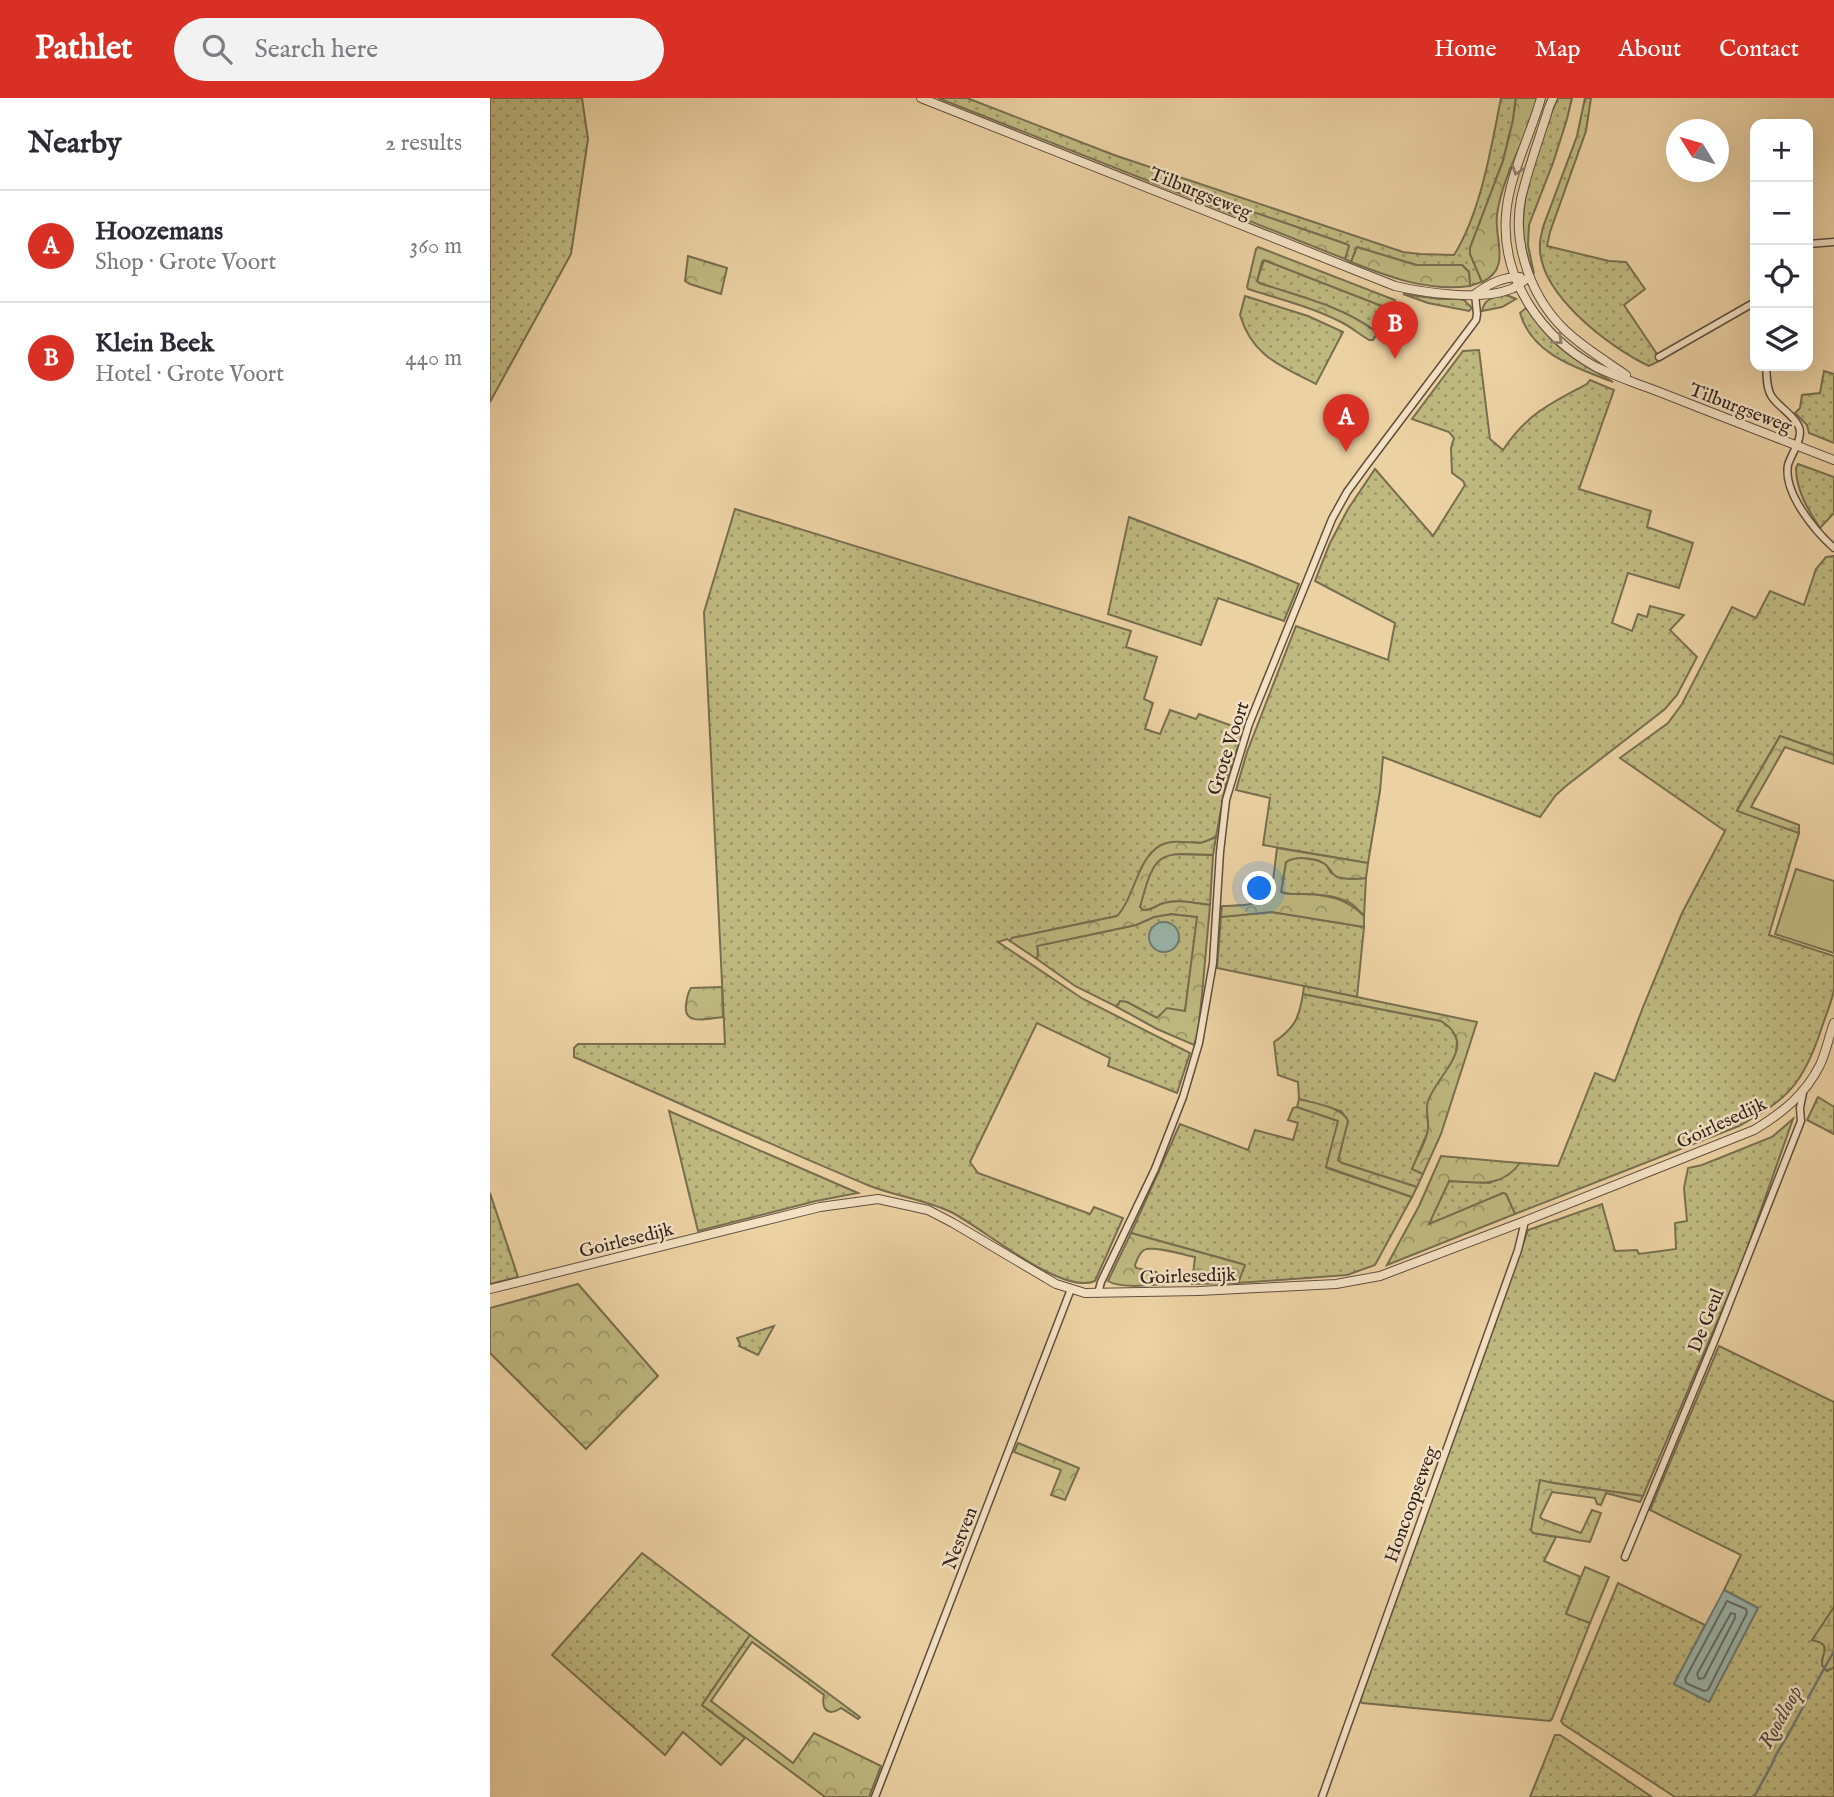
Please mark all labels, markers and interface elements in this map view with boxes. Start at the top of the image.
search box [174,18,664,81]
text: Pathlet [35,28,132,70]
icon: search [198,30,236,68]
text: Search here [254,33,378,66]
text: Home [1434,34,1497,65]
text: Map [1535,34,1581,65]
text: About [1619,34,1681,65]
text: Contact [1719,34,1799,65]
north arrow [1666,119,1729,182]
map controls [1750,119,1813,371]
button: + [1750,119,1813,182]
text: Nearby [28,125,121,163]
text: 2 results [385,129,462,158]
street label: Tilburgseweg [1146,162,1256,225]
one-way arrow [1511,163,1525,175]
button: − [1750,182,1813,245]
text: Hoozemans [95,215,223,248]
text: A [43,232,59,261]
text: 360 m [410,232,462,261]
button: locate [1750,245,1813,308]
text: Shop · Grote Voort [95,248,276,277]
pin: B [1372,301,1418,359]
button: layers [1750,308,1813,371]
text: Klein Beek [95,327,214,360]
one-way arrow [1550,332,1563,344]
text: B [43,344,59,373]
text: 440 m [405,344,462,373]
text: Hotel · Grote Voort [95,360,284,389]
street label: Tilburgseweg [1685,378,1796,440]
pin: A [1323,394,1369,452]
street label: Grote Voort [1202,698,1255,798]
your location [1242,871,1276,905]
street label: Goirlesedijk [1673,1092,1771,1155]
street label: Goirlesedijk [577,1217,677,1264]
street label: Goirlesedijk [1139,1263,1237,1291]
street label: De Geul [1683,1284,1731,1356]
street label: Honcoopseweg [1380,1443,1444,1566]
street label: Nestven [938,1504,984,1573]
water label: Roodloop [1753,1681,1810,1754]

